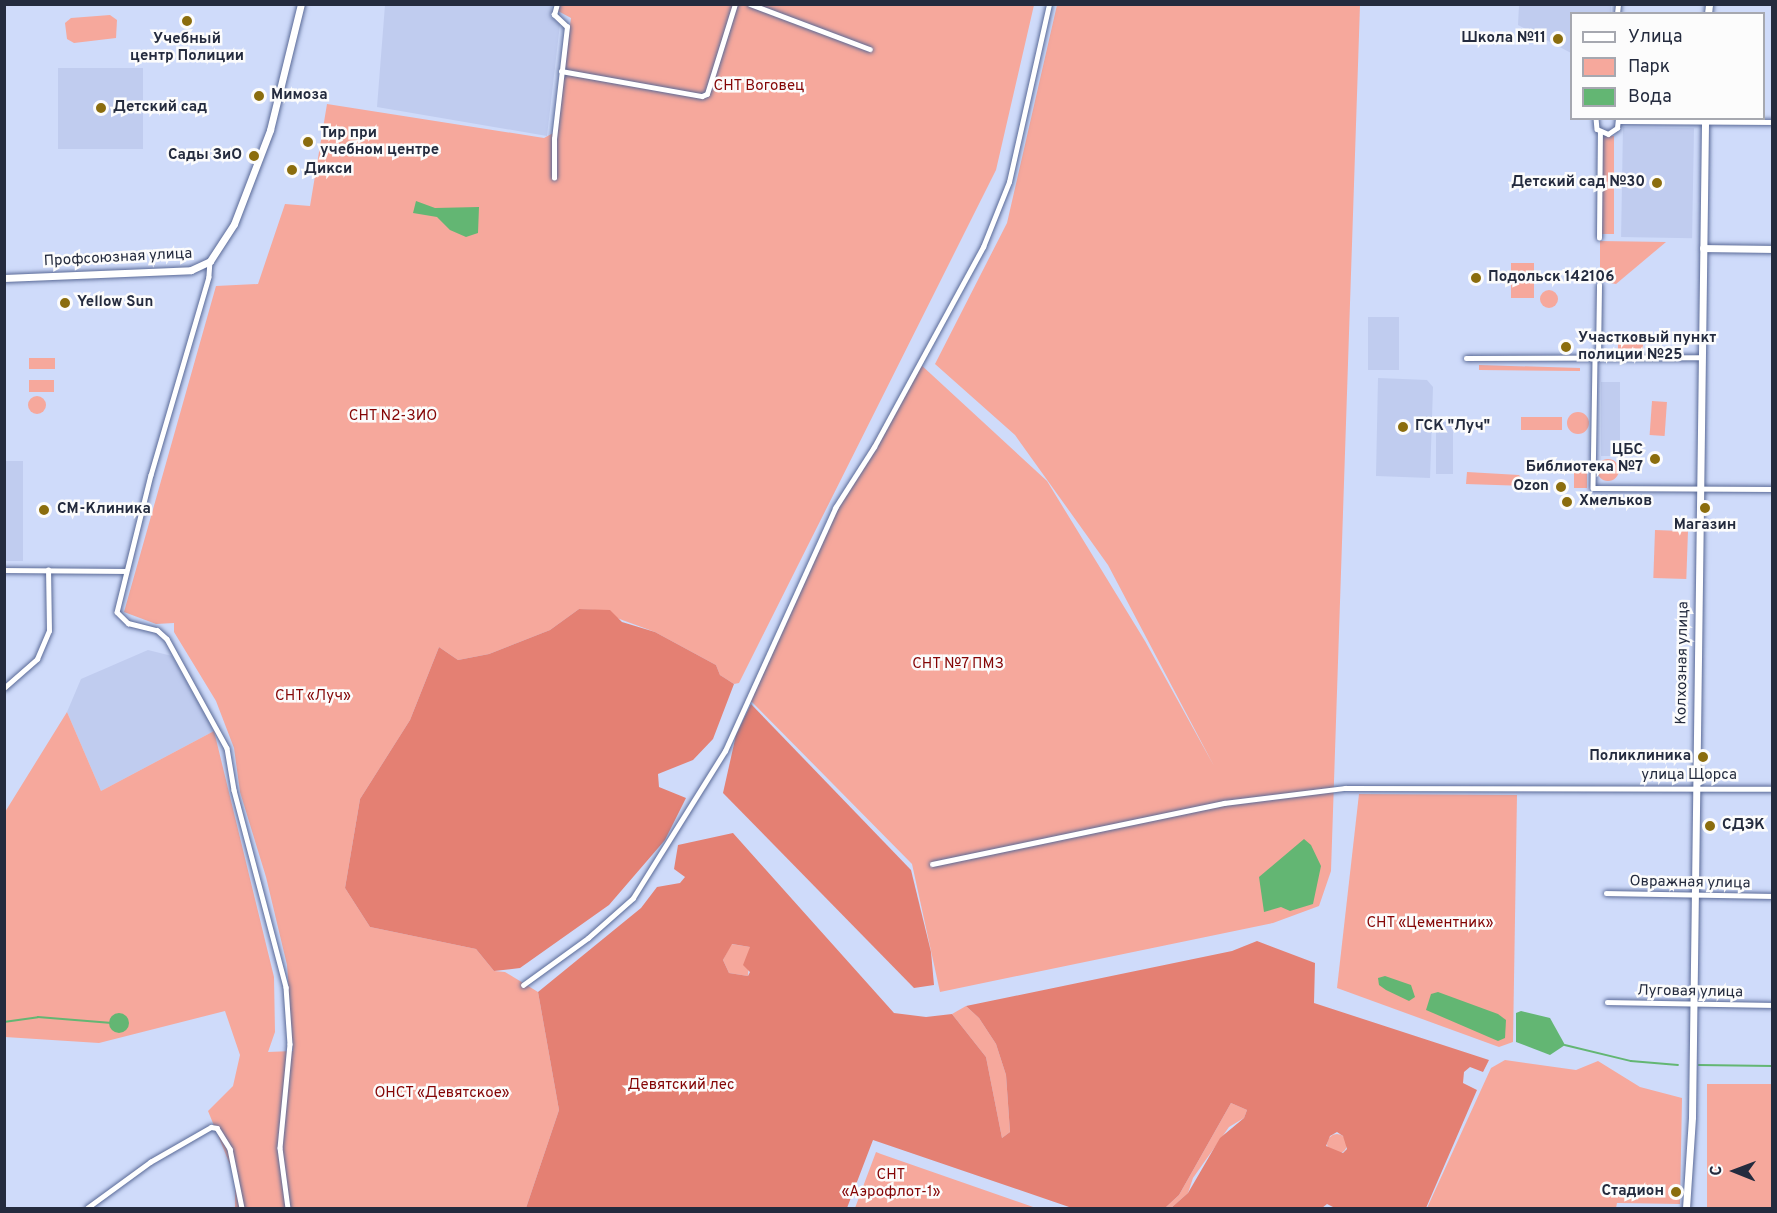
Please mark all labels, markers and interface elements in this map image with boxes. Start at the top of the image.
legend [1570,12,1765,120]
marker: Учебный центр Полиции [180,14,194,28]
text: Улица [1628,26,1682,49]
place label: Учебный центр Полиции [130,30,244,65]
place label: Школа №11 [1461,30,1546,48]
marker: Школа №11 [1551,32,1565,46]
text: Парк [1628,56,1670,79]
park label: СНТ Воговец [713,78,805,96]
text: Вода [1628,86,1672,109]
place label: Мимоза [271,87,328,105]
marker: Мимоза [252,89,266,103]
place label: Детский сад [113,99,207,117]
marker: Детский сад [94,101,108,115]
place label: Тир при учебном центре [320,124,439,159]
marker: Тир при учебном центре [301,135,315,149]
place label: Сады ЗиО [168,147,242,165]
marker: Сады ЗиО [247,149,261,163]
place label: Дикси [304,161,352,179]
marker: Дикси [285,163,299,177]
place label: Детский сад №30 [1511,174,1645,192]
marker: Детский сад №30 [1650,176,1664,190]
street label: Профсоюзная улица [43,245,193,271]
place label: Подольск 142106 [1488,269,1614,287]
marker: Подольск 142106 [1469,271,1483,285]
place label: Yellow Sun [77,294,153,312]
marker: Yellow Sun [58,296,72,310]
place label: Участковый пункт полиции №25 [1578,329,1716,364]
marker: Участковый пункт полиции №25 [1559,340,1573,354]
park label: СНТ N2-ЗИО [349,408,437,426]
place label: ГСК "Луч" [1415,418,1490,436]
marker: ГСК "Луч" [1396,420,1410,434]
place label: ЦБС Библиотека №7 [1526,441,1643,476]
marker: ЦБС Библиотека №7 [1648,452,1662,466]
place label: Ozon [1513,478,1549,496]
marker: Ozon [1554,480,1568,494]
place label: Хмельков [1579,493,1652,511]
marker: Хмельков [1560,495,1574,509]
marker: СМ-Клиника [35,501,53,519]
place label: СМ-Клиника [57,501,151,519]
marker: Магазин [1698,501,1712,515]
place label: Магазин [1674,517,1736,535]
street label: Колхозная улица [1673,601,1693,725]
park label: СНТ №7 ПМЗ [912,656,1004,674]
park label: СНТ «Луч» [275,688,351,706]
place label: Поликлиника [1589,748,1691,766]
marker: Поликлиника [1696,750,1710,764]
street label: улица Щорса [1641,767,1737,785]
place label: СДЭК [1722,817,1765,835]
marker: СДЭК [1703,819,1717,833]
street label: Овражная улица [1629,873,1751,893]
park label: СНТ «Цементник» [1366,915,1494,933]
street label: Луговая улица [1637,982,1743,1002]
park label: Девятский лес [628,1077,734,1095]
park label: ОНСТ «Девятское» [374,1085,510,1103]
north arrow [1705,1141,1765,1201]
text: С [1707,1165,1727,1176]
park label: СНТ «Аэрофлот-1» [842,1166,940,1201]
place label: Стадион [1601,1183,1664,1201]
marker: Стадион [1669,1185,1683,1199]

